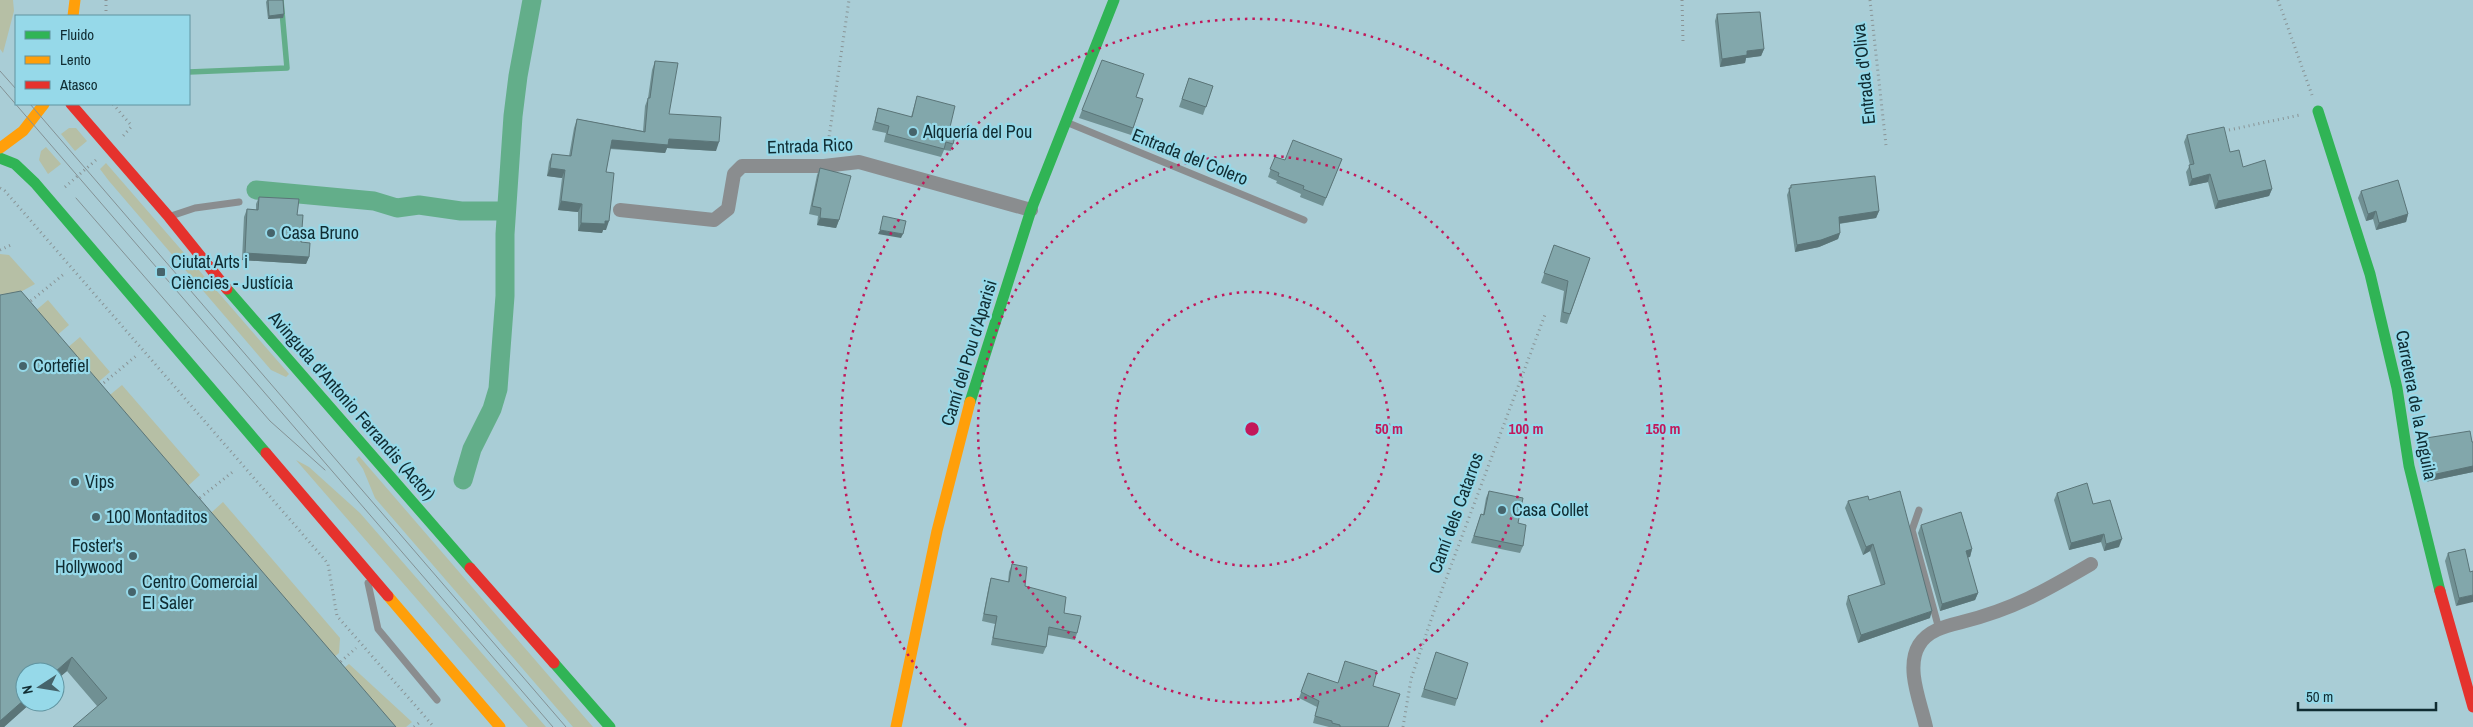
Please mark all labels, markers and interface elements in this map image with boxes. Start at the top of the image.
legend [15,15,190,105]
street label: Entrada d'Oliva [1846,22,1881,126]
text: Fluido [60,24,94,45]
text: Lento [60,49,91,70]
text: Atasco [59,74,98,95]
place label: Alquería del Pou [922,119,1032,144]
street label: Entrada del Colero [1128,122,1252,191]
marker: Alquería del Pou [907,126,919,138]
street label: Entrada Rico [766,132,853,159]
place label: Casa Bruno [281,220,359,245]
marker: Casa Bruno [265,227,277,239]
place label: Ciutat Arts i Ciències - Justícia [171,249,293,295]
marker: Ciutat Arts i Ciències - Justícia [155,266,167,278]
street label: Camí del Pou d'Aparisi [934,277,1003,429]
street label: Avinguda d'Antonio Ferrandis (Actor) [263,305,442,506]
street label: Carretera de la Anguila [2390,328,2443,482]
place label: Cortefiel [33,353,89,378]
marker: Cortefiel [17,360,29,372]
text: 50 m [1375,418,1403,439]
text: 100 m [1509,418,1543,439]
text: 150 m [1646,418,1680,439]
centre of rings [1243,420,1261,438]
street label: Camí dels Catarros [1422,449,1489,577]
place label: Vips [85,469,114,494]
marker: Vips [69,476,81,488]
place label: Casa Collet [1512,497,1588,522]
place label: 100 Montaditos [106,504,208,529]
marker: Casa Collet [1496,504,1508,516]
marker: 100 Montaditos [90,511,102,523]
place label: Foster's Hollywood [55,533,123,579]
marker: Foster's Hollywood [127,550,139,562]
place label: Centro Comercial El Saler [142,569,258,615]
marker: Centro Comercial El Saler [126,586,138,598]
north arrow [15,662,65,712]
scale bar [2298,680,2436,712]
text: N [18,684,37,696]
text: 50 m [2306,686,2333,707]

